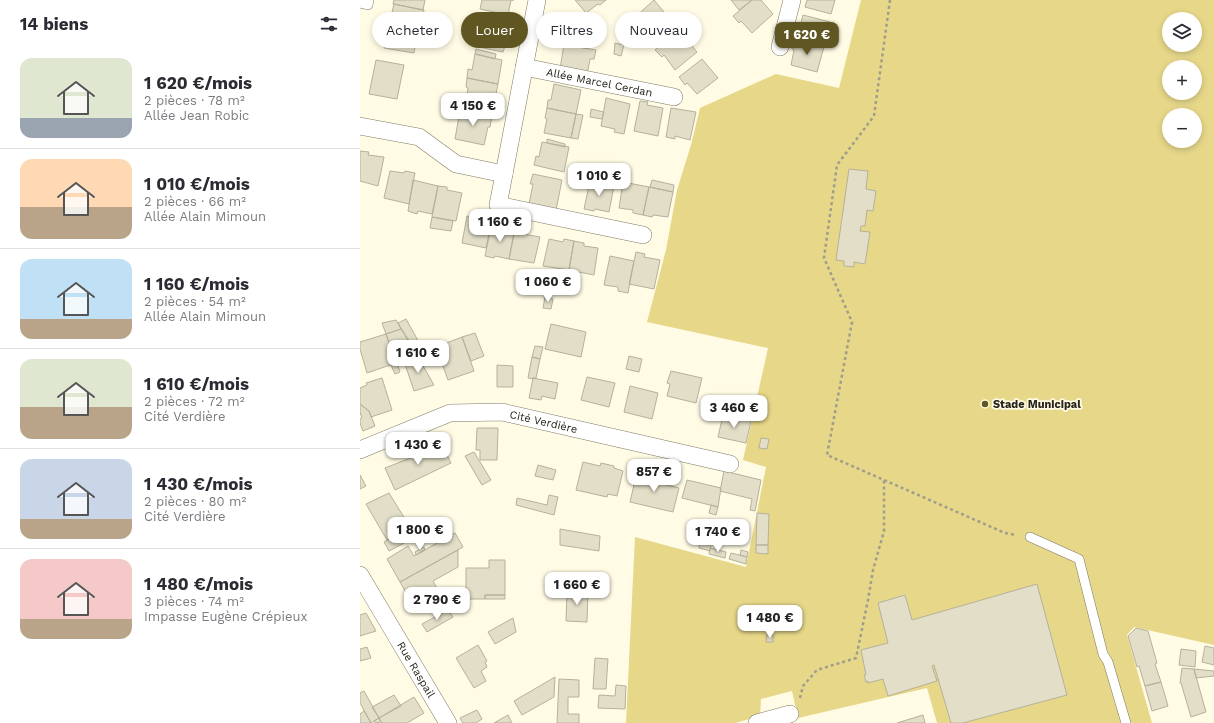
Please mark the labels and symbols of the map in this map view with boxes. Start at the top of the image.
pin: 1 620 € [770,22,844,56]
street label: Allée Marcel Cerdan [545,66,654,100]
pin: 4 150 € [436,93,510,127]
pin: 1 010 € [562,163,636,197]
pin: 1 160 € [463,209,537,243]
pin: 1 060 € [511,269,585,303]
pin: 1 610 € [381,340,455,374]
pin: 3 460 € [697,395,771,429]
place label: Stade Municipal [993,398,1081,411]
marker: Stade Municipal [980,399,990,409]
street label: Cité Verdière [508,408,579,436]
pin: 1 430 € [381,432,455,466]
pin: 857 € [626,459,682,493]
pin: 1 800 € [383,517,457,551]
pin: 1 740 € [681,519,755,553]
pin: 1 660 € [540,572,614,606]
pin: 2 790 € [400,587,474,621]
pin: 1 480 € [733,605,807,639]
street label: Rue Raspail [394,639,438,701]

